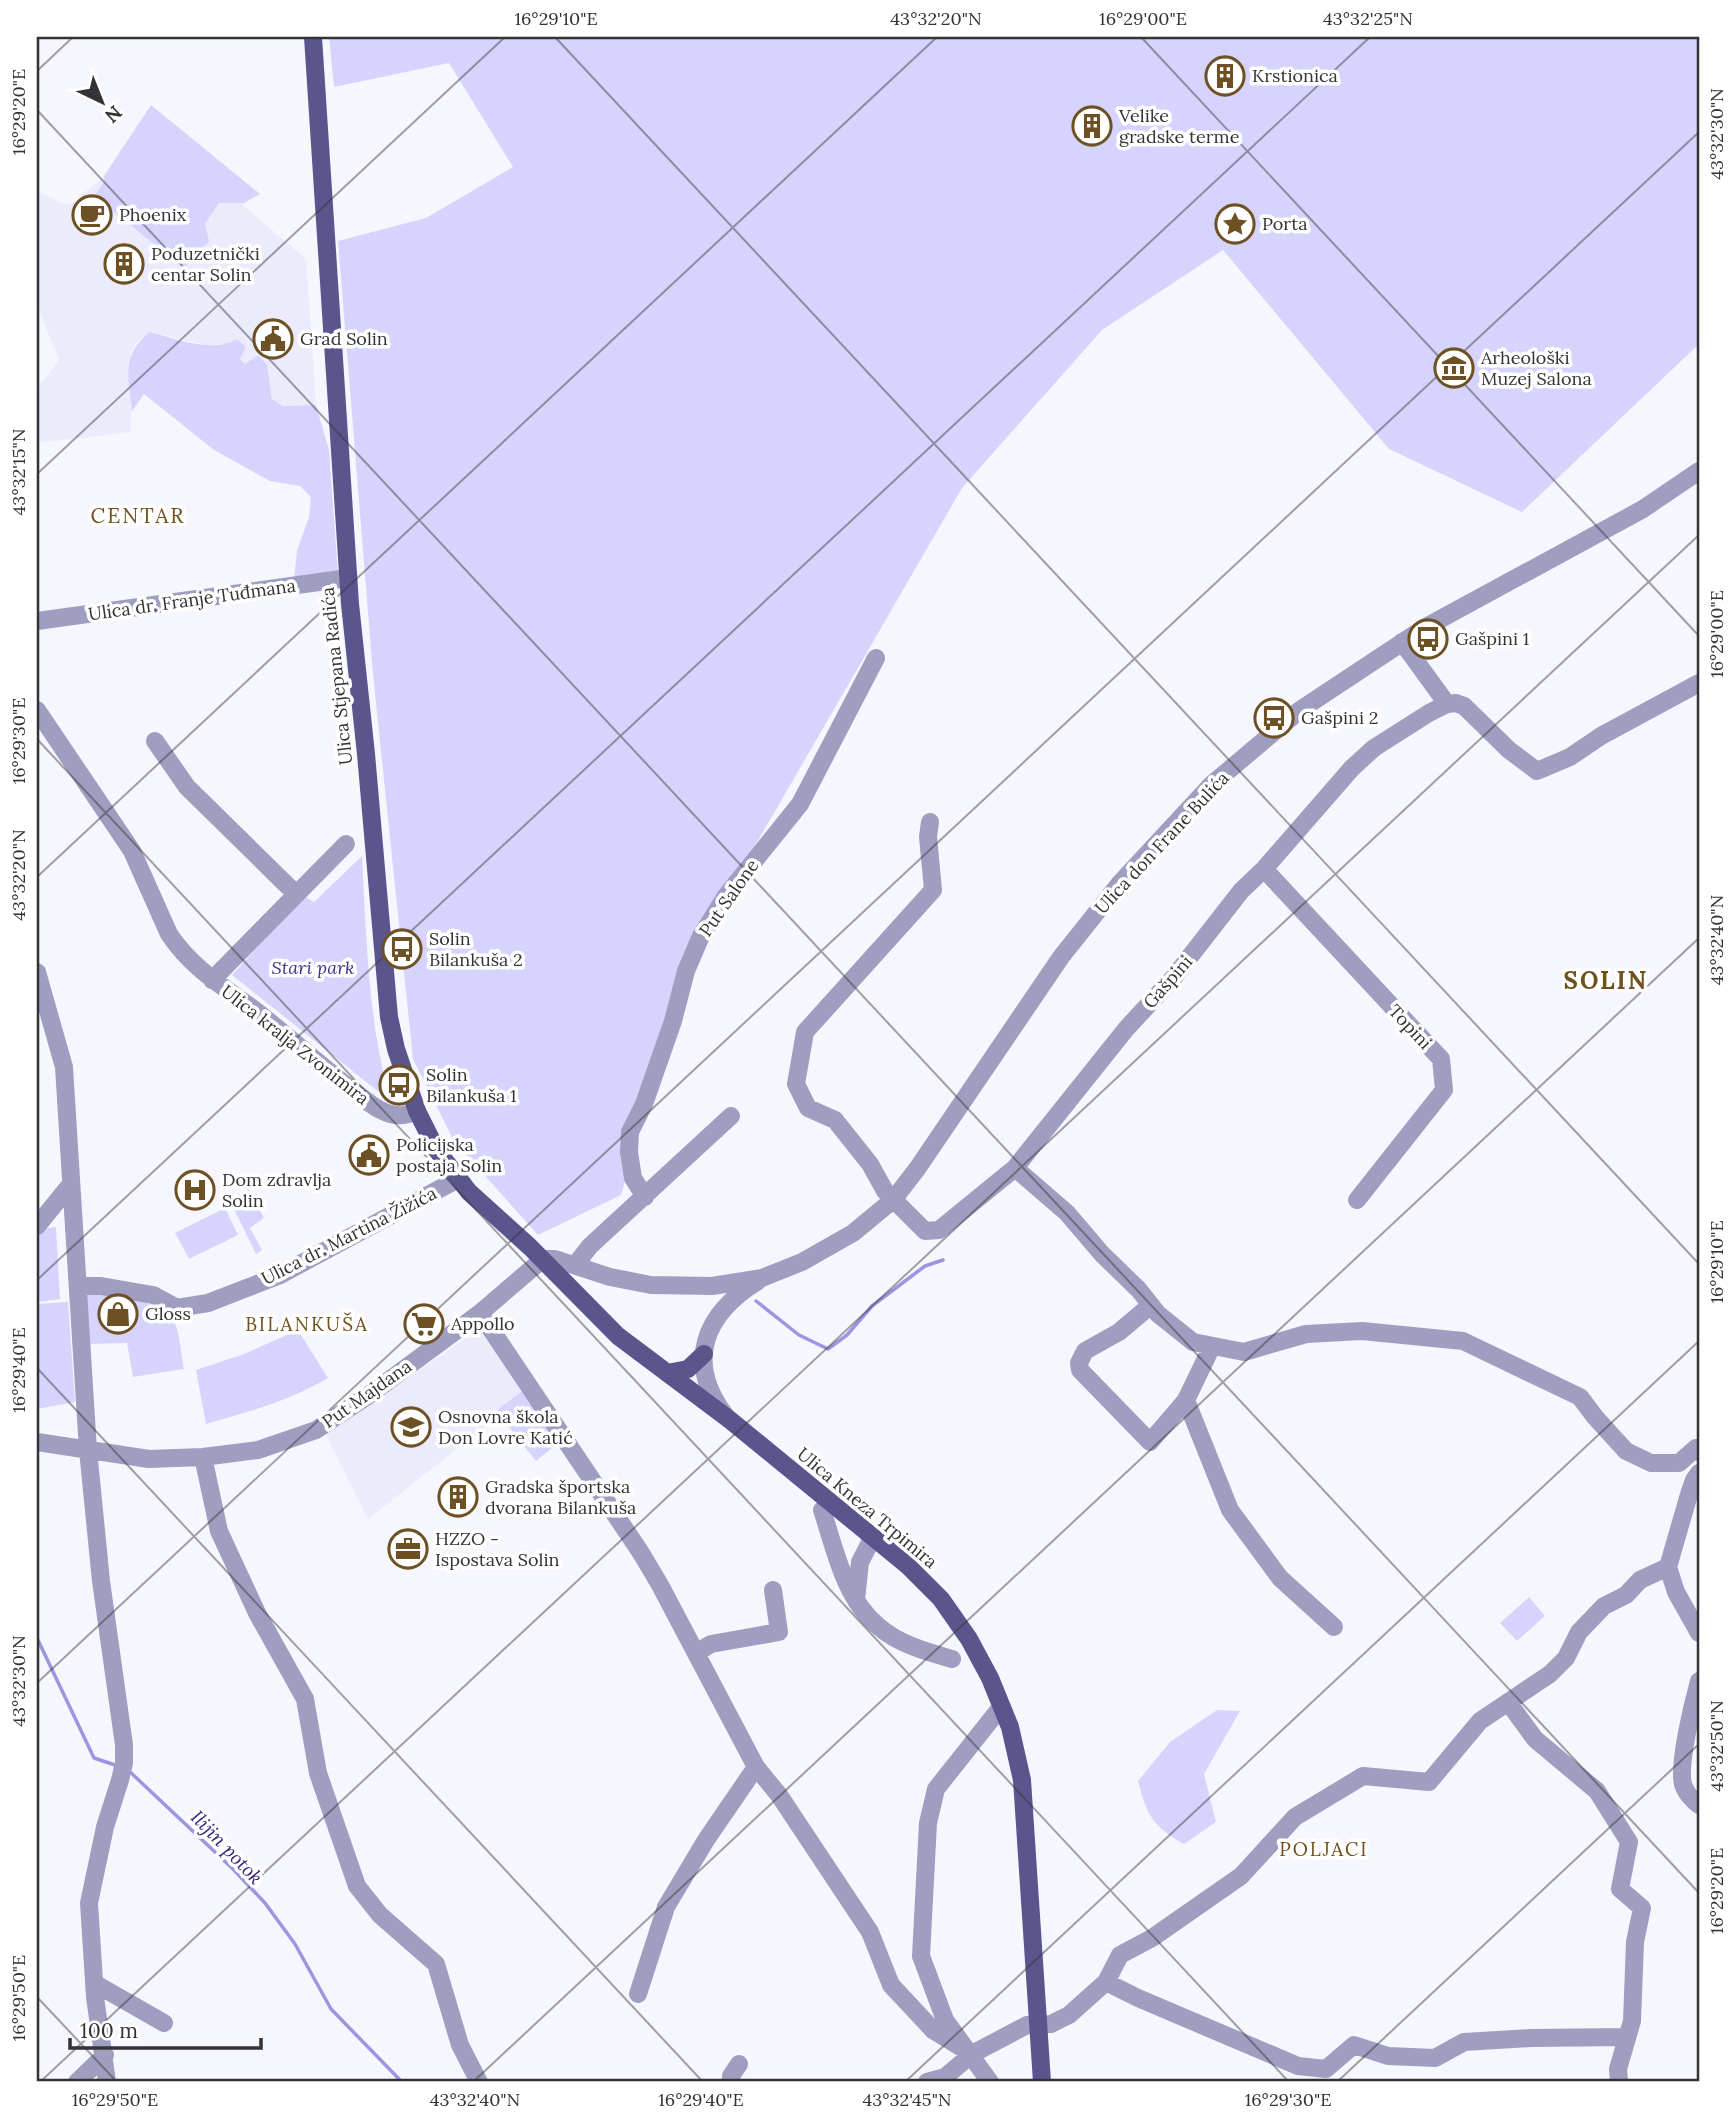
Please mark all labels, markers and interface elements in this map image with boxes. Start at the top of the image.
text: 16°29'10"E [514,7,598,30]
text: 43°32'20"N [890,7,982,30]
text: 16°29'00"E [1099,7,1187,30]
text: 43°32'25"N [1323,7,1413,30]
building icon: Krstionica [1204,55,1246,97]
place label: Krstionica [1252,64,1338,87]
north arrow [66,66,136,136]
text: 16°29'20"E [7,69,30,155]
text: 43°32'30"N [1705,88,1728,180]
text: N [100,101,127,128]
place label: Velike gradske terme [1118,104,1240,148]
building icon: Velike gradske terme [1071,105,1113,147]
cafe icon: Phoenix [71,194,113,236]
place label: Phoenix [119,203,187,226]
place icon: Porta [1214,203,1256,245]
place label: Porta [1262,212,1307,235]
place label: Poduzetnički centar Solin [151,242,260,286]
building icon: Poduzetnički centar Solin [103,243,145,285]
public building icon: Grad Solin [252,318,294,360]
place label: Grad Solin [300,327,388,350]
place label: Arheološki Muzej Salona [1480,346,1592,390]
museum icon: Arheološki Muzej Salona [1433,347,1475,389]
text: 43°32'15"N [7,429,30,515]
district label: CENTAR [90,502,186,529]
street label: Ulica dr. Franje Tuđmana [87,574,297,625]
street label: Ulica Stjepana Radića [316,586,357,766]
text: 16°29'00"E [1705,590,1728,678]
bus stop icon: Gašpini 1 [1407,618,1449,660]
place label: Gašpini 1 [1455,627,1529,650]
bus stop icon: Gašpini 2 [1253,697,1295,739]
text: 16°29'30"E [7,698,30,784]
place label: Gašpini 2 [1301,706,1379,729]
street label: Ulica don Frane Bulića [1090,767,1234,919]
text: 43°32'20"N [7,829,30,921]
street label: Put Salone [694,854,764,941]
text: 43°32'40"N [1705,895,1728,985]
place label: Solin Bilankuša 2 [429,927,523,971]
bus stop icon: Solin Bilankuša 2 [381,928,423,970]
street label: Gašpini [1138,950,1197,1013]
park label: Stari park [272,956,354,979]
district label: SOLIN [1564,965,1648,996]
street label: Ulica kralja Zvonimira [217,980,374,1110]
street label: Topini [1384,999,1437,1054]
place label: Solin Bilankuša 1 [426,1063,517,1107]
bus stop icon: Solin Bilankuša 1 [378,1064,420,1106]
place label: Policijska postaja Solin [396,1133,502,1177]
public building icon: Policijska postaja Solin [348,1134,390,1176]
place label: Dom zdravlja Solin [222,1168,331,1212]
hospital icon: Dom zdravlja Solin [174,1169,216,1211]
street label: Ulica dr. Martina Žižića [257,1181,440,1290]
text: 16°29'10"E [1705,1220,1728,1304]
shop icon: Gloss [97,1293,139,1335]
place label: Gloss [145,1302,191,1325]
supermarket icon: Appollo [403,1303,445,1345]
district label: BILANKUŠA [245,1312,369,1336]
place label: Appollo [450,1312,515,1335]
text: 16°29'40"E [7,1327,30,1413]
street label: Put Majdana [317,1354,416,1433]
place label: Osnovna škola Don Lovre Katić [438,1405,573,1449]
school or university icon: Osnovna škola Don Lovre Katić [390,1406,432,1448]
street label: Ulica Kneza Trpimira [792,1442,942,1573]
place label: Gradska športska dvorana Bilankuša [485,1475,636,1519]
building icon: Gradska športska dvorana Bilankuša [437,1476,479,1518]
place label: HZZO - Ispostava Solin [435,1527,559,1571]
office icon: HZZO - Ispostava Solin [387,1528,429,1570]
text: 43°32'30"N [7,1635,30,1727]
text: 43°32'50"N [1705,1700,1728,1792]
water label: Ilijin potok [186,1805,268,1889]
district label: POLJACI [1279,1837,1369,1861]
text: 16°29'20"E [1705,1848,1728,1934]
text: 16°29'50"E [7,1955,30,2041]
scale bar [70,2007,261,2051]
text: 100 m [80,2017,138,2044]
text: 16°29'50"E [72,2088,158,2111]
text: 43°32'40"N [430,2088,520,2111]
text: 16°29'40"E [658,2088,744,2111]
text: 43°32'45"N [862,2088,952,2111]
text: 16°29'30"E [1245,2088,1331,2111]

